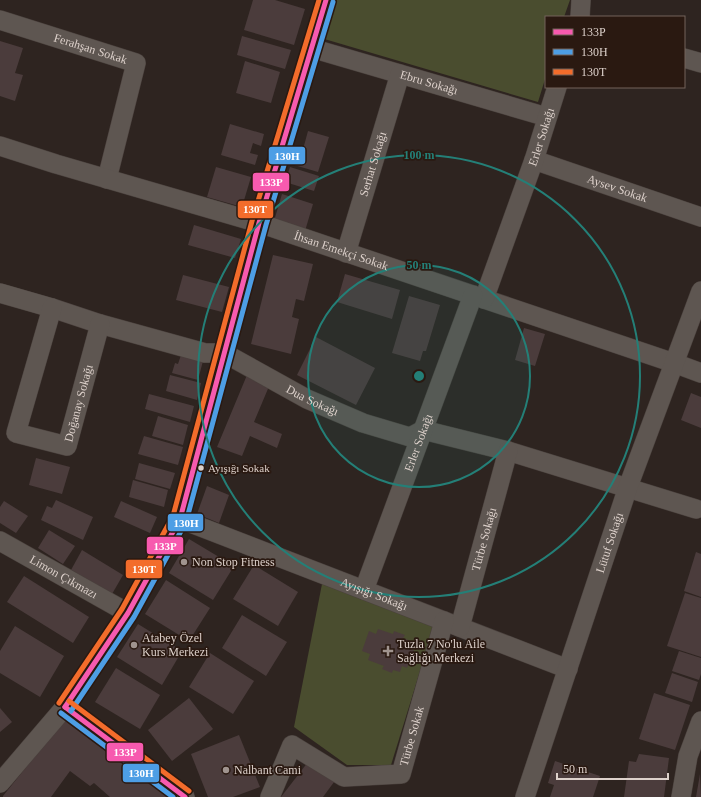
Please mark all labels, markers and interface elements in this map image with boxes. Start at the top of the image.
legend [545,16,685,88]
text: 133P [581,25,606,39]
street label: Ferahşan Sokak [52,30,129,67]
text: 130H [581,45,608,59]
text: 130T [581,65,607,79]
street label: Ebru Sokağı [398,67,460,98]
street label: Erler Sokağı [525,105,557,168]
street label: Serhat Sokağı [356,129,389,198]
line badge: 130H [268,146,306,165]
text: 100 m [404,148,435,162]
text: 130H [274,150,300,162]
line badge: 133P [252,172,290,192]
street label: Aysev Sokak [585,172,649,205]
text: 133P [259,176,283,188]
line badge: 130T [237,200,274,219]
text: 130T [243,203,268,215]
street label: İhsan Emekçi Sokak [292,228,390,273]
text: 50 m [407,258,432,272]
street label: Doğanay Sokağı [61,362,96,444]
centre of rings [412,369,426,383]
street label: Dua Sokağı [284,382,341,419]
street label: Erler Sokağı [401,411,436,473]
place label: Ayışığı Sokak [208,462,270,474]
marker: Ayışığı Sokak [196,463,206,473]
street label: Türbe Sokağı [469,505,499,572]
street label: Lütuf Sokağı [593,510,626,575]
line badge: 130H [167,513,204,532]
text: 130H [173,517,199,529]
line badge: 133P [146,536,184,555]
text: 133P [153,540,177,552]
street label: Limon Çıkmazı [27,552,101,602]
place label: Non Stop Fitness [192,555,275,569]
marker: Non Stop Fitness [179,557,189,567]
line badge: 130T [125,559,163,579]
text: 130T [132,563,157,575]
street label: Ayışığı Sokağı [339,575,410,614]
place label: Atabey Özel Kurs Merkezi [142,631,209,659]
place label: Tuzla 7 No'lu Aile Sağlığı Merkezi [397,637,485,665]
marker: Atabey Özel Kurs Merkezi [129,640,139,650]
marker: Tuzla 7 No'lu Aile Sağlığı Merkezi [382,645,394,657]
street label: Türbe Sokak [397,704,427,768]
line badge: 133P [106,742,144,762]
text: 133P [113,746,137,758]
scale bar [557,755,668,781]
text: 50 m [563,762,588,776]
line badge: 130H [122,763,160,783]
place label: Nalbant Cami [234,763,302,777]
marker: Nalbant Cami [221,765,231,775]
text: 130H [128,767,154,779]

